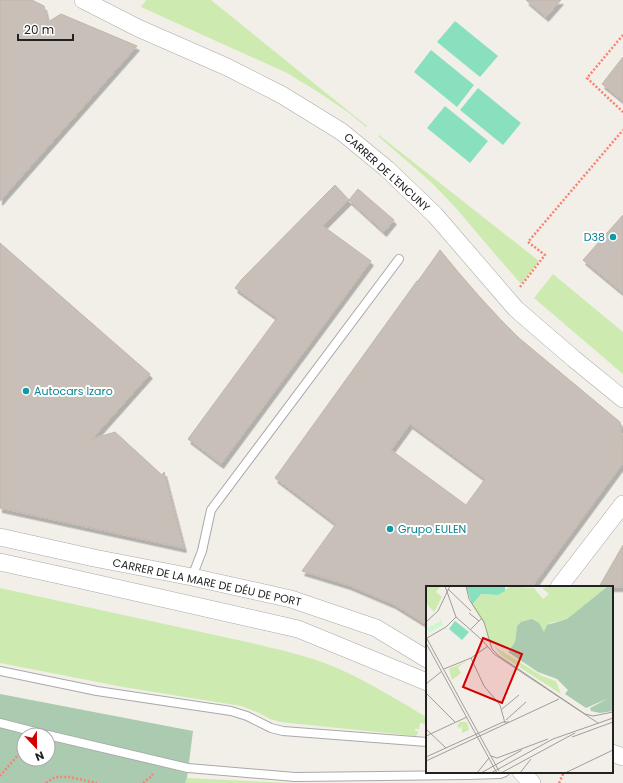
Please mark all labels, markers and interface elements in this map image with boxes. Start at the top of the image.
scale bar [18,16,73,42]
text: 20 m [24,21,54,38]
street label: CARRER DE L'ENCUNY [340,129,434,215]
place label: D38 [584,229,605,245]
marker: D38 [608,232,618,242]
place label: Autocars Izaro [34,383,113,399]
marker: Autocars Izaro [21,386,31,396]
place label: Grupo EULEN [398,521,466,537]
marker: Grupo EULEN [385,524,395,534]
street label: CARRER DE LA MARE DE DÉU DE PORT [111,554,303,610]
inset map [426,586,613,773]
north arrow [16,727,56,767]
text: N [33,747,47,765]

